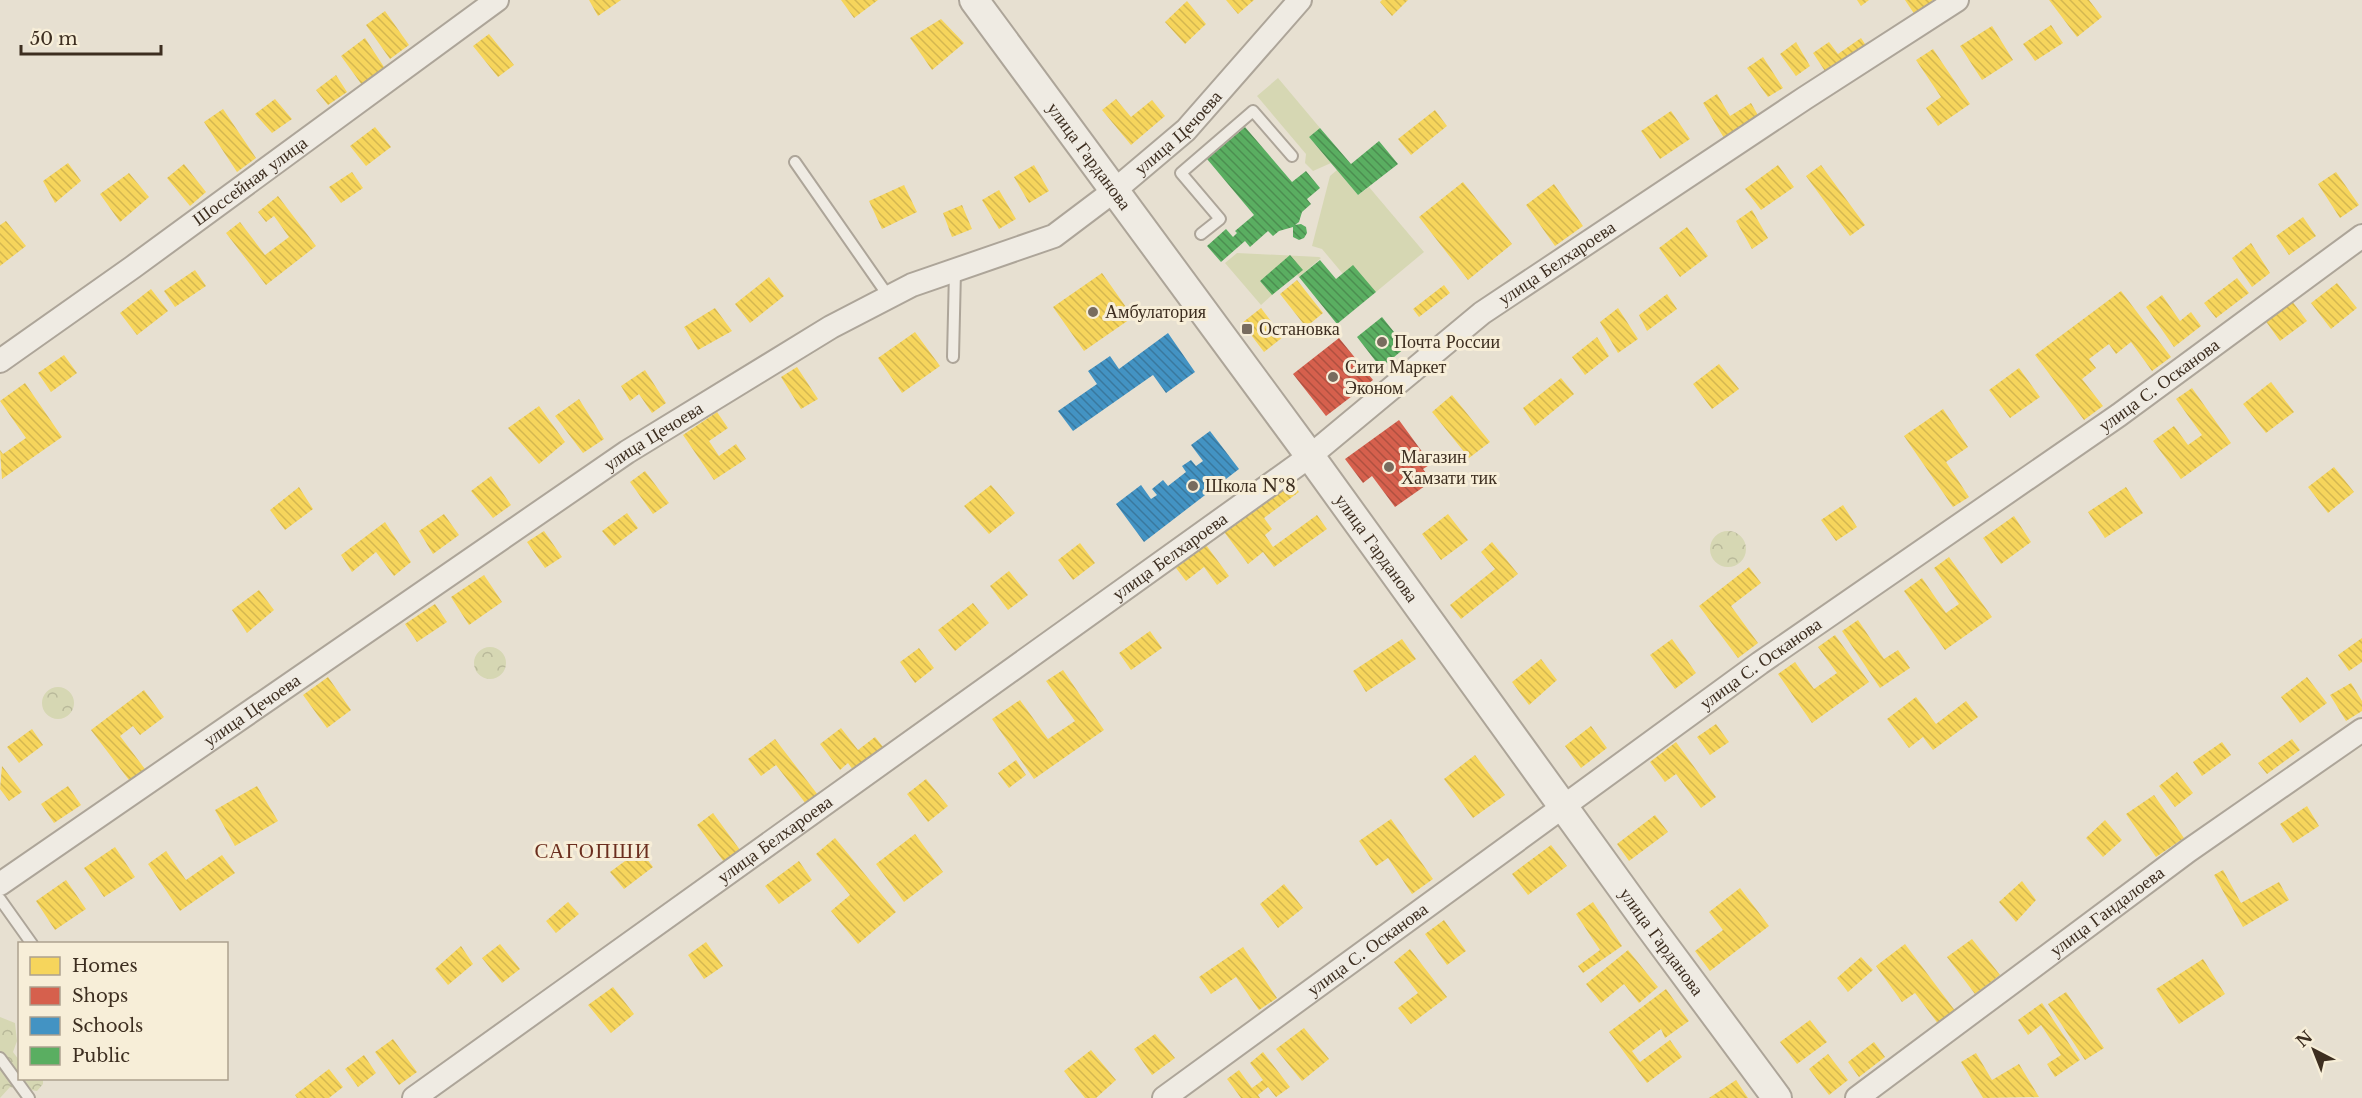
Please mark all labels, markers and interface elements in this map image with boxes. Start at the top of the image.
scale bar [21,18,160,56]
text: 50 m [30,28,78,50]
street label: улица Цечоева [1130,86,1227,180]
street label: улица Гарданова [1042,98,1136,214]
street label: Шоссейная улица [188,132,312,231]
street label: улица Белхароева [1494,216,1620,310]
place label: Амбулатория [1105,301,1206,323]
marker: Амбулатория [1086,305,1100,319]
place label: Остановка [1259,318,1340,340]
marker: Остановка [1240,322,1254,336]
place label: Почта России [1394,331,1500,353]
street label: улица С. Осканова [2094,334,2224,437]
marker: Почта России [1375,335,1389,349]
place label: Сити Маркет Эконом [1345,356,1447,399]
marker: Сити Маркет Эконом [1326,370,1340,384]
street label: улица Цечоева [600,397,707,476]
place label: Магазин Хамзати тик [1401,446,1497,489]
marker: Магазин Хамзати тик [1382,460,1396,474]
place label: Школа №8 [1205,475,1296,497]
marker: Школа №8 [1186,479,1200,493]
street label: улица Гарданова [1330,490,1423,607]
street label: улица Белхароева [1108,508,1232,605]
street label: улица С. Осканова [1695,613,1826,714]
street label: улица Цечоева [199,669,305,751]
street label: улица Белхароева [713,791,837,888]
district label: САГОПШИ [535,838,651,864]
street label: улица Гандалоева [2046,862,2169,961]
street label: улица Гарданова [1615,884,1708,1000]
street label: улица С. Осканова [1303,898,1432,1001]
legend [18,942,228,1080]
text: Homes [72,955,138,977]
text: Shops [72,985,128,1007]
text: Schools [72,1015,143,1037]
north arrow [2284,1020,2344,1080]
text: N [2292,1026,2316,1051]
text: Public [72,1045,130,1067]

